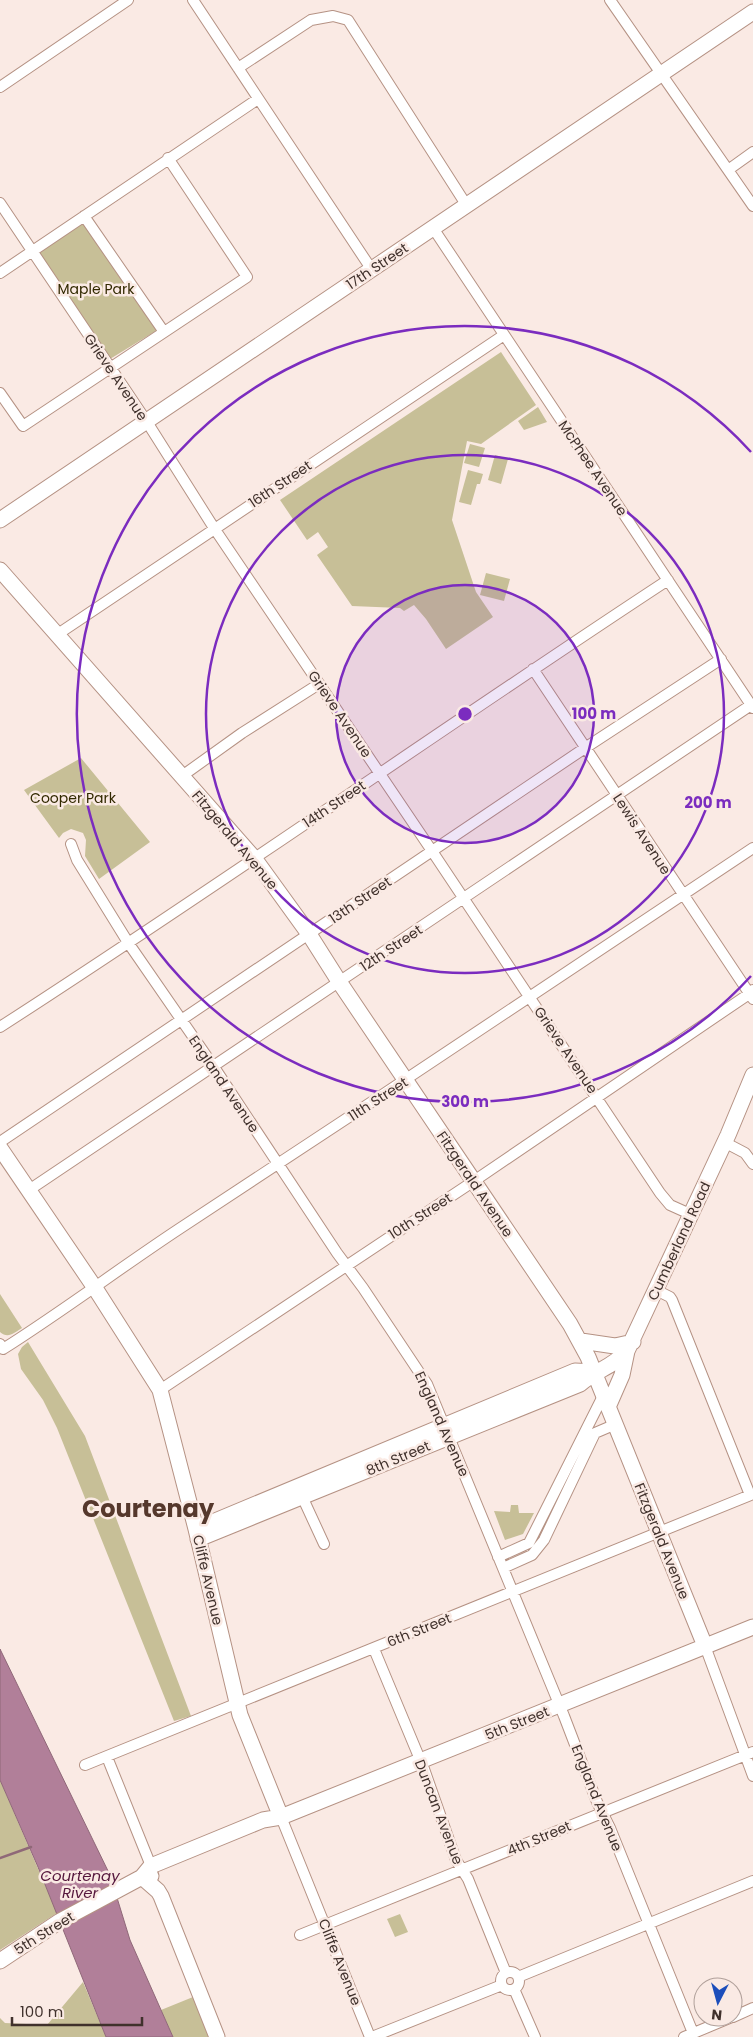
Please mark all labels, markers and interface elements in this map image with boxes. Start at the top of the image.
street label: 17th Street [342,238,412,294]
park label: Maple Park [58,279,135,299]
street label: Grieve Avenue [79,330,153,425]
street label: McPhee Avenue [554,416,633,520]
street label: 16th Street [244,456,316,512]
street label: Grieve Avenue [303,667,377,762]
text: 100 m [572,703,616,724]
centre of rings [456,705,474,723]
street label: 14th Street [299,776,369,832]
street label: Fitzgerald Avenue [187,786,283,894]
park label: Cooper Park [30,788,117,808]
street label: Lewis Avenue [608,789,676,879]
text: 200 m [684,792,732,813]
street label: 13th Street [325,872,395,928]
street label: 12th Street [356,920,426,976]
street label: Grieve Avenue [529,1003,603,1098]
street label: England Avenue [184,1031,264,1137]
street label: 11th Street [344,1072,412,1126]
text: 300 m [441,1091,489,1112]
street label: Fitzgerald Avenue [432,1127,518,1241]
street label: Cumberland Road [643,1178,715,1304]
street label: 10th Street [384,1188,456,1244]
street label: England Avenue [410,1368,474,1480]
street label: 8th Street [363,1436,433,1480]
street label: Fitzgerald Avenue [629,1480,695,1603]
district label: Courtenay [82,1492,215,1525]
street label: Cliffe Avenue [188,1533,228,1627]
street label: 6th Street [384,1608,454,1652]
street label: 5th Street [482,1701,552,1745]
street label: England Avenue [567,1742,628,1855]
street label: Duncan Avenue [410,1757,468,1868]
street label: 4th Street [504,1816,574,1860]
water label: Courtenay River [40,1865,120,1903]
street label: 5th Street [10,1907,78,1959]
street label: Cliffe Avenue [314,1916,367,2009]
north arrow [693,1977,743,2027]
scale bar [12,1994,142,2026]
text: 100 m [20,2001,63,2022]
text: N [710,2004,723,2025]

